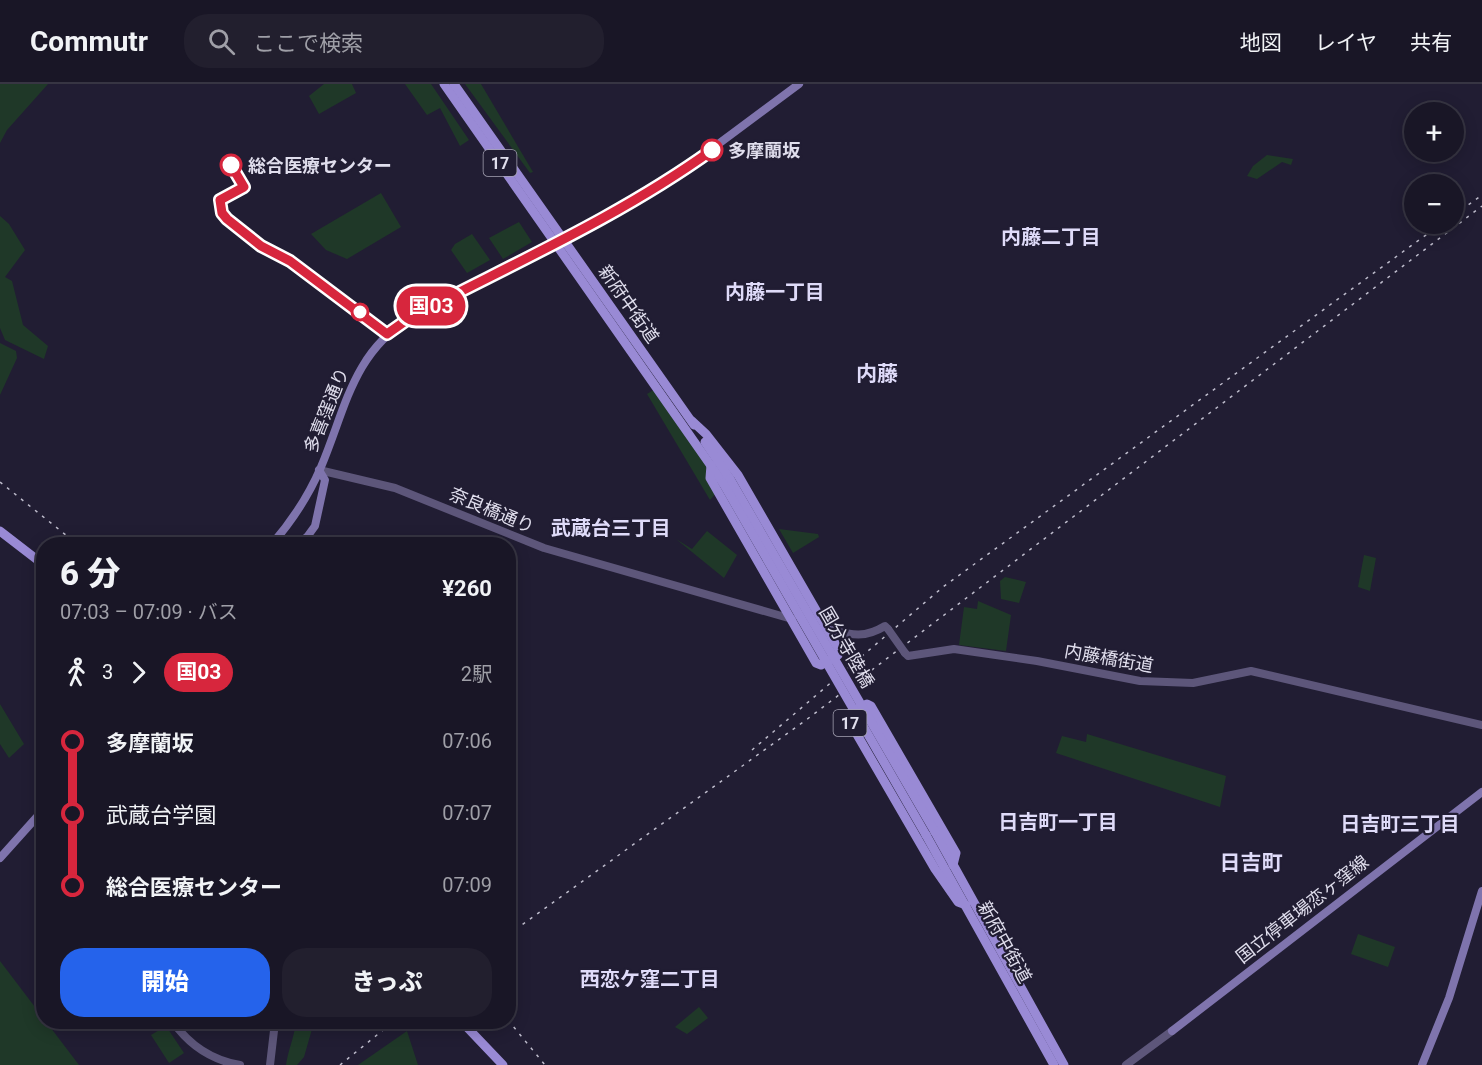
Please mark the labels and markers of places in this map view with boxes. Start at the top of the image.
marker: 多摩蘭坂 [701,139,723,161]
place label: 多摩蘭坂 [728,140,801,161]
marker: 総合医療センター [220,154,242,176]
place label: 総合医療センター [248,155,392,176]
unlabelled marker [351,303,369,321]

